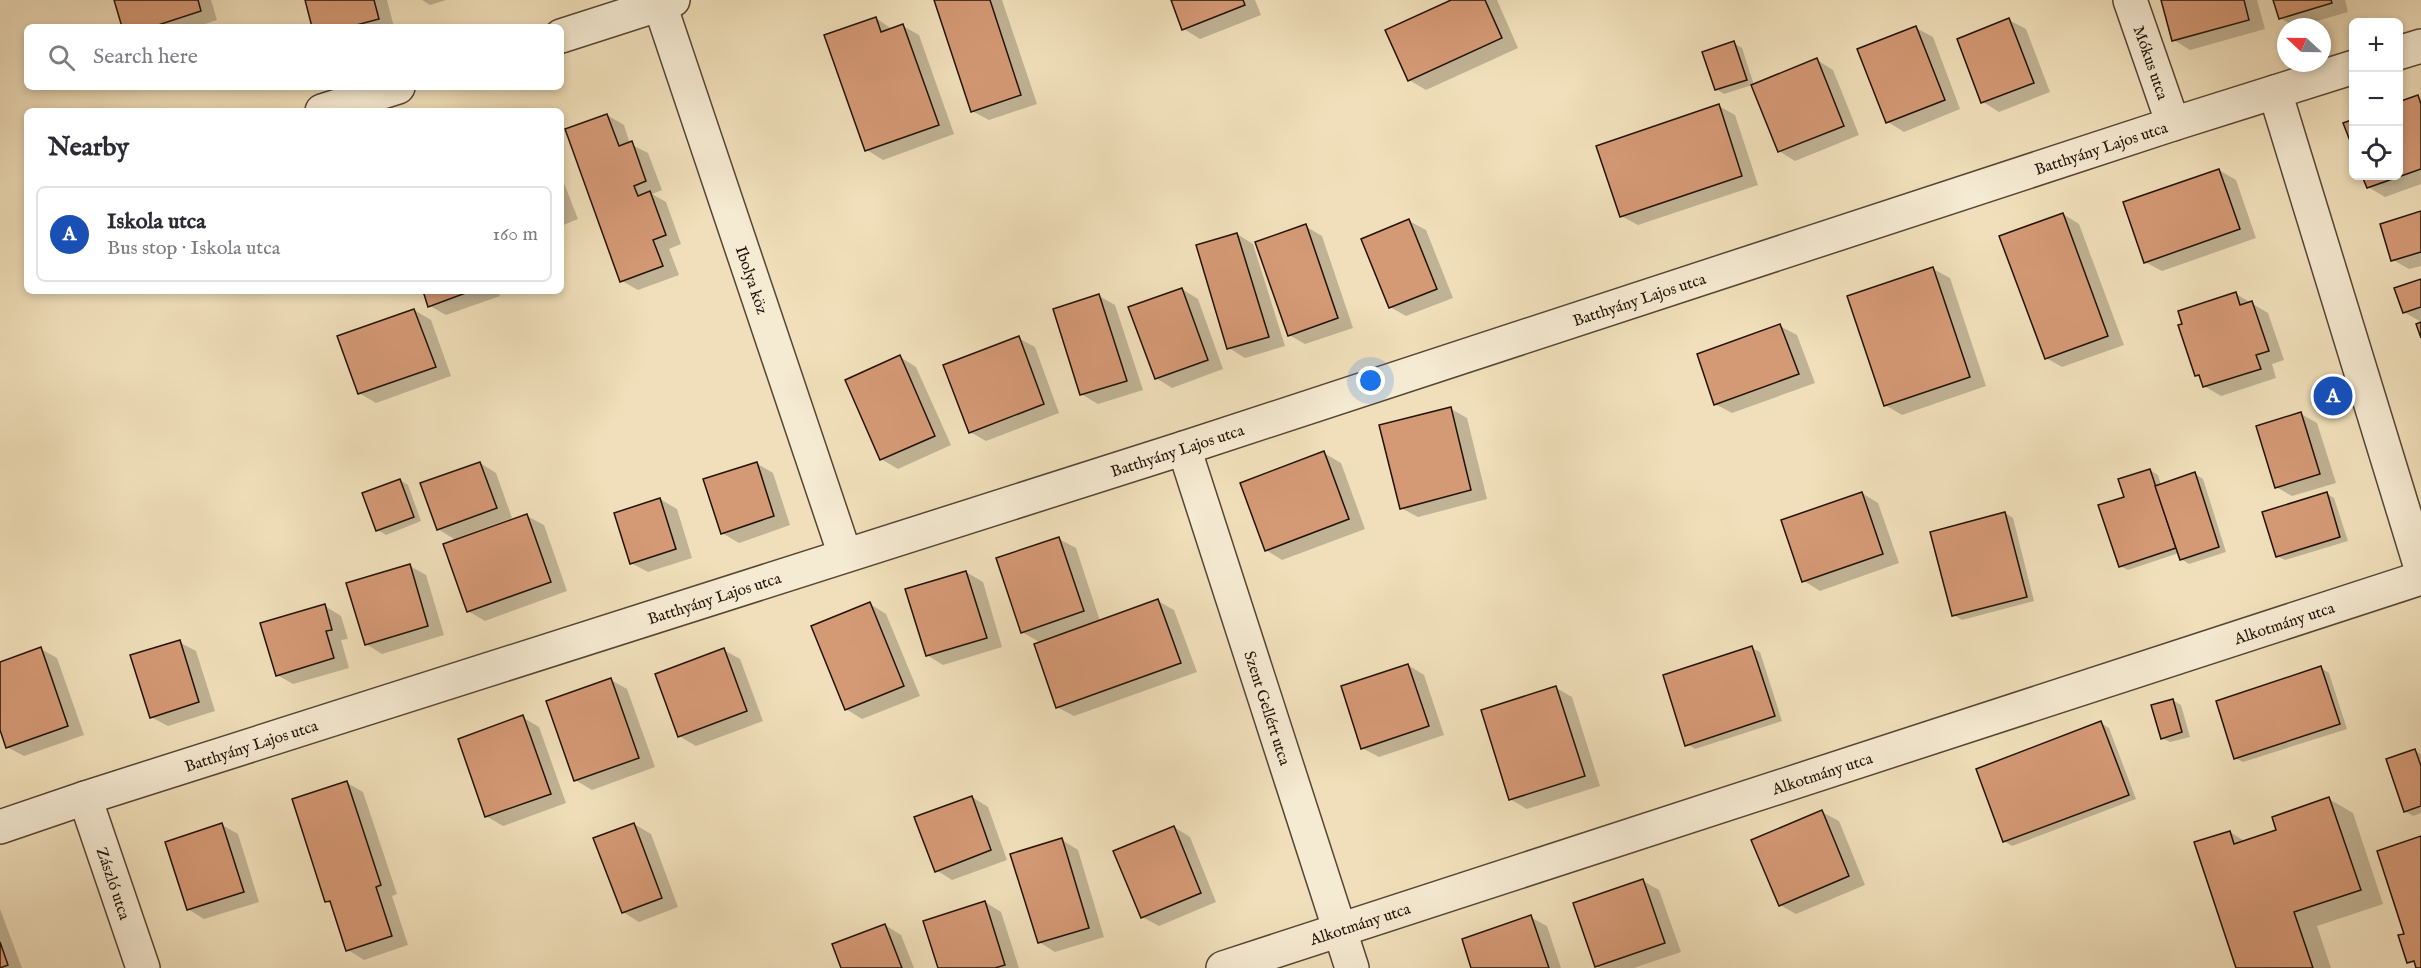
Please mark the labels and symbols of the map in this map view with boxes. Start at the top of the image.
north arrow [2277,18,2331,72]
street label: Mókus utca [2128,23,2172,103]
street label: Batthyány Lajos utca [2032,118,2171,181]
street label: Ibolya köz [730,244,771,317]
street label: Batthyány Lajos utca [1571,270,1709,332]
your location [1356,366,1385,395]
pin: A [2314,374,2352,418]
street label: Batthyány Lajos utca [1109,421,1247,483]
street label: Batthyány Lajos utca [646,569,784,630]
street label: Alkotmány utca [2231,599,2338,650]
street label: Szent Gellért utca [1238,649,1294,768]
street label: Batthyány Lajos utca [182,716,321,778]
street label: Alkotmány utca [1769,749,1875,801]
street label: Zászló utca [91,845,134,923]
street label: Alkotmány utca [1307,900,1413,951]

